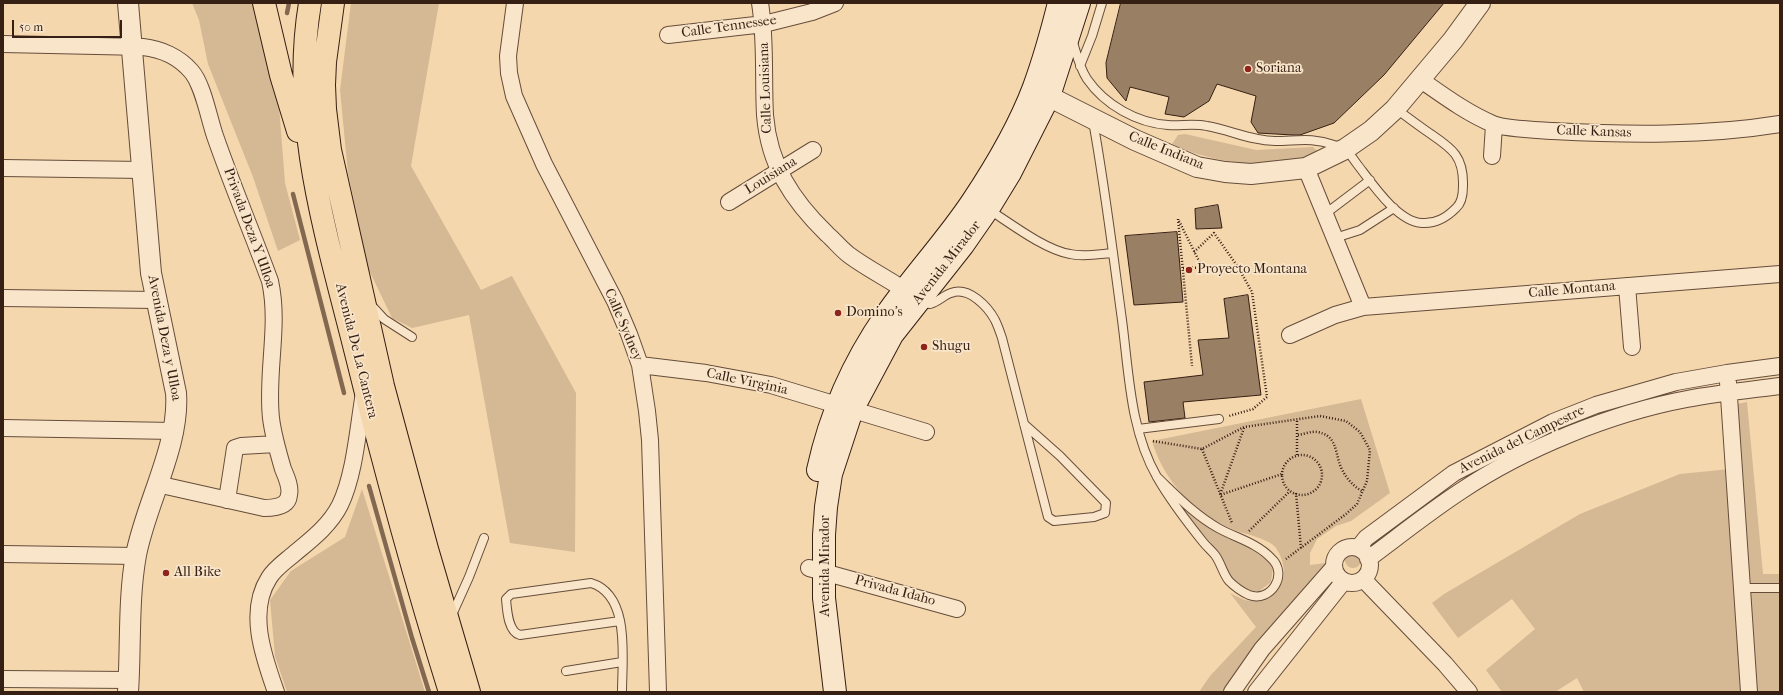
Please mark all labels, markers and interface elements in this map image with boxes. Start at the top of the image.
scale bar [14,12,124,38]
street label: Calle Tennessee [680,12,778,42]
text: 50 m [19,20,43,34]
street label: Calle Louisiana [756,42,776,134]
place label: Soriana [1256,61,1301,77]
marker: Soriana [1243,64,1253,74]
street label: Calle Kansas [1556,122,1632,142]
street label: Calle Indiana [1126,128,1206,174]
street label: Louisiana [742,154,800,198]
street label: Privada Deza Y Ulloa [219,166,279,290]
street label: Avenida Mirador [909,218,985,308]
place label: Proyecto Montana [1197,262,1307,278]
marker: Proyecto Montana [1184,265,1194,275]
street label: Avenida Deza y Ulloa [144,274,184,402]
street label: Calle Montana [1528,278,1616,302]
street label: Avenida De La Cantera [331,282,381,420]
street label: Calle Sydney [600,286,646,364]
place label: Domino's [846,305,903,321]
marker: Domino's [833,308,843,318]
place label: Shugu [932,339,970,355]
marker: Shugu [919,342,929,352]
street label: Calle Virginia [705,365,789,399]
street label: Avenida del Campestre [1456,402,1588,478]
street label: Avenida Mirador [818,515,834,617]
place label: All Bike [174,565,221,581]
marker: All Bike [161,568,171,578]
street label: Privada Idaho [853,572,937,610]

